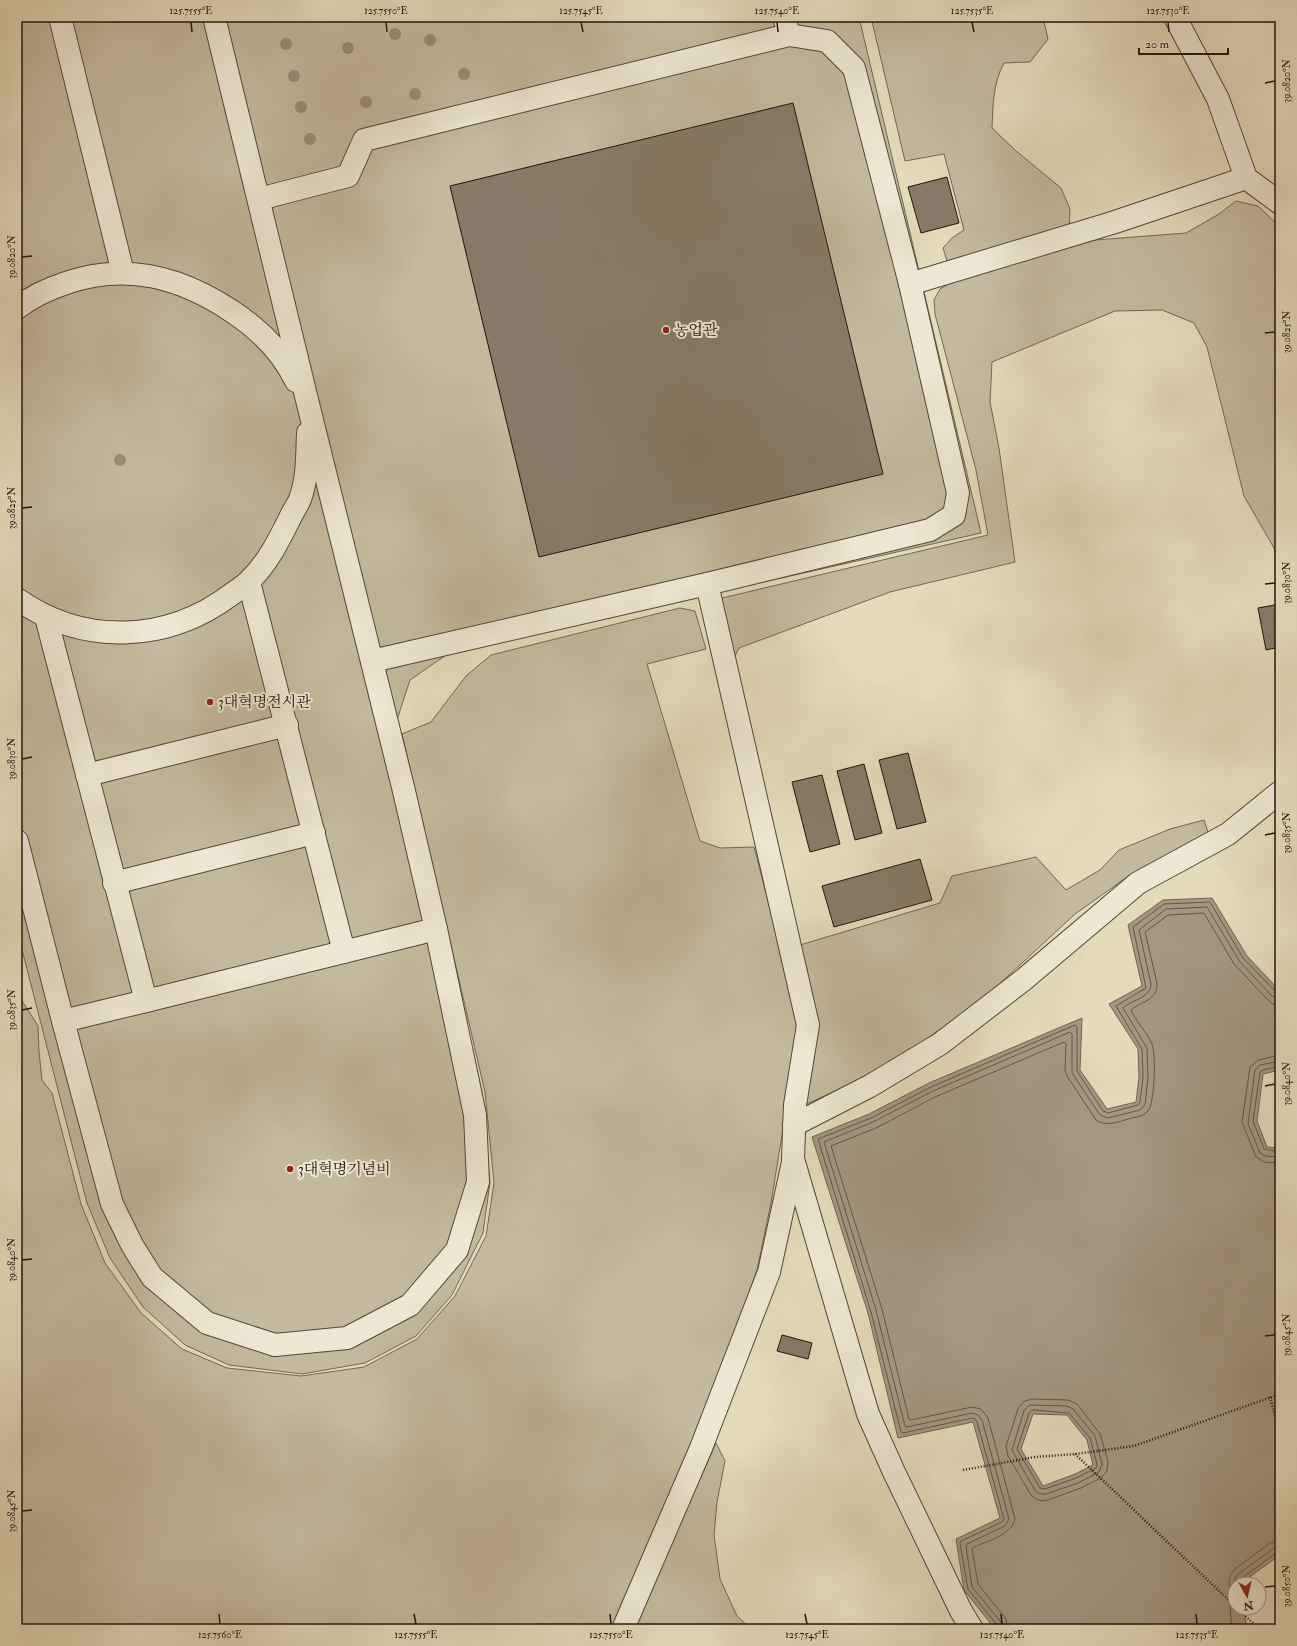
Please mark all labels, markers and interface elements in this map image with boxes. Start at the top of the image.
text: 125.7555°E [170,5,212,17]
text: 125.7550°E [364,5,408,17]
text: 125.7545°E [559,5,603,17]
text: 125.7540°E [755,5,799,17]
text: 125.7535°E [951,5,993,17]
text: 125.7530°E [1146,5,1190,17]
scale bar [1139,30,1228,56]
text: 20 m [1145,37,1170,52]
text: 39.0820°N [1281,59,1293,103]
text: 39.0820°N [6,235,18,279]
text: 39.0825°N [1281,311,1293,353]
place label: 농업관 [674,321,718,340]
marker: 농업관 [661,325,671,335]
text: 39.0825°N [6,487,18,529]
text: 39.0830°N [1281,562,1293,604]
place label: 3대혁명전시관 [218,693,311,712]
marker: 3대혁명전시관 [205,697,215,707]
text: 39.0830°N [6,738,18,780]
text: 39.0835°N [1281,812,1293,854]
text: 39.0835°N [6,989,18,1031]
text: 39.0840°N [1281,1062,1293,1106]
place label: 3대혁명기념비 [298,1160,391,1179]
marker: 3대혁명기념비 [285,1164,295,1174]
text: 39.0840°N [6,1238,18,1282]
text: 39.0845°N [1281,1313,1293,1357]
text: 39.0845°N [6,1489,18,1533]
text: 39.0850°N [1281,1565,1293,1607]
north arrow [1227,1576,1267,1616]
text: N [1241,1598,1255,1613]
text: 125.7560°E [198,1629,242,1641]
text: 125.7555°E [395,1629,437,1641]
text: 125.7550°E [589,1629,633,1641]
text: 125.7545°E [785,1629,829,1641]
text: 125.7540°E [980,1629,1024,1641]
text: 125.7535°E [1176,1629,1218,1641]

